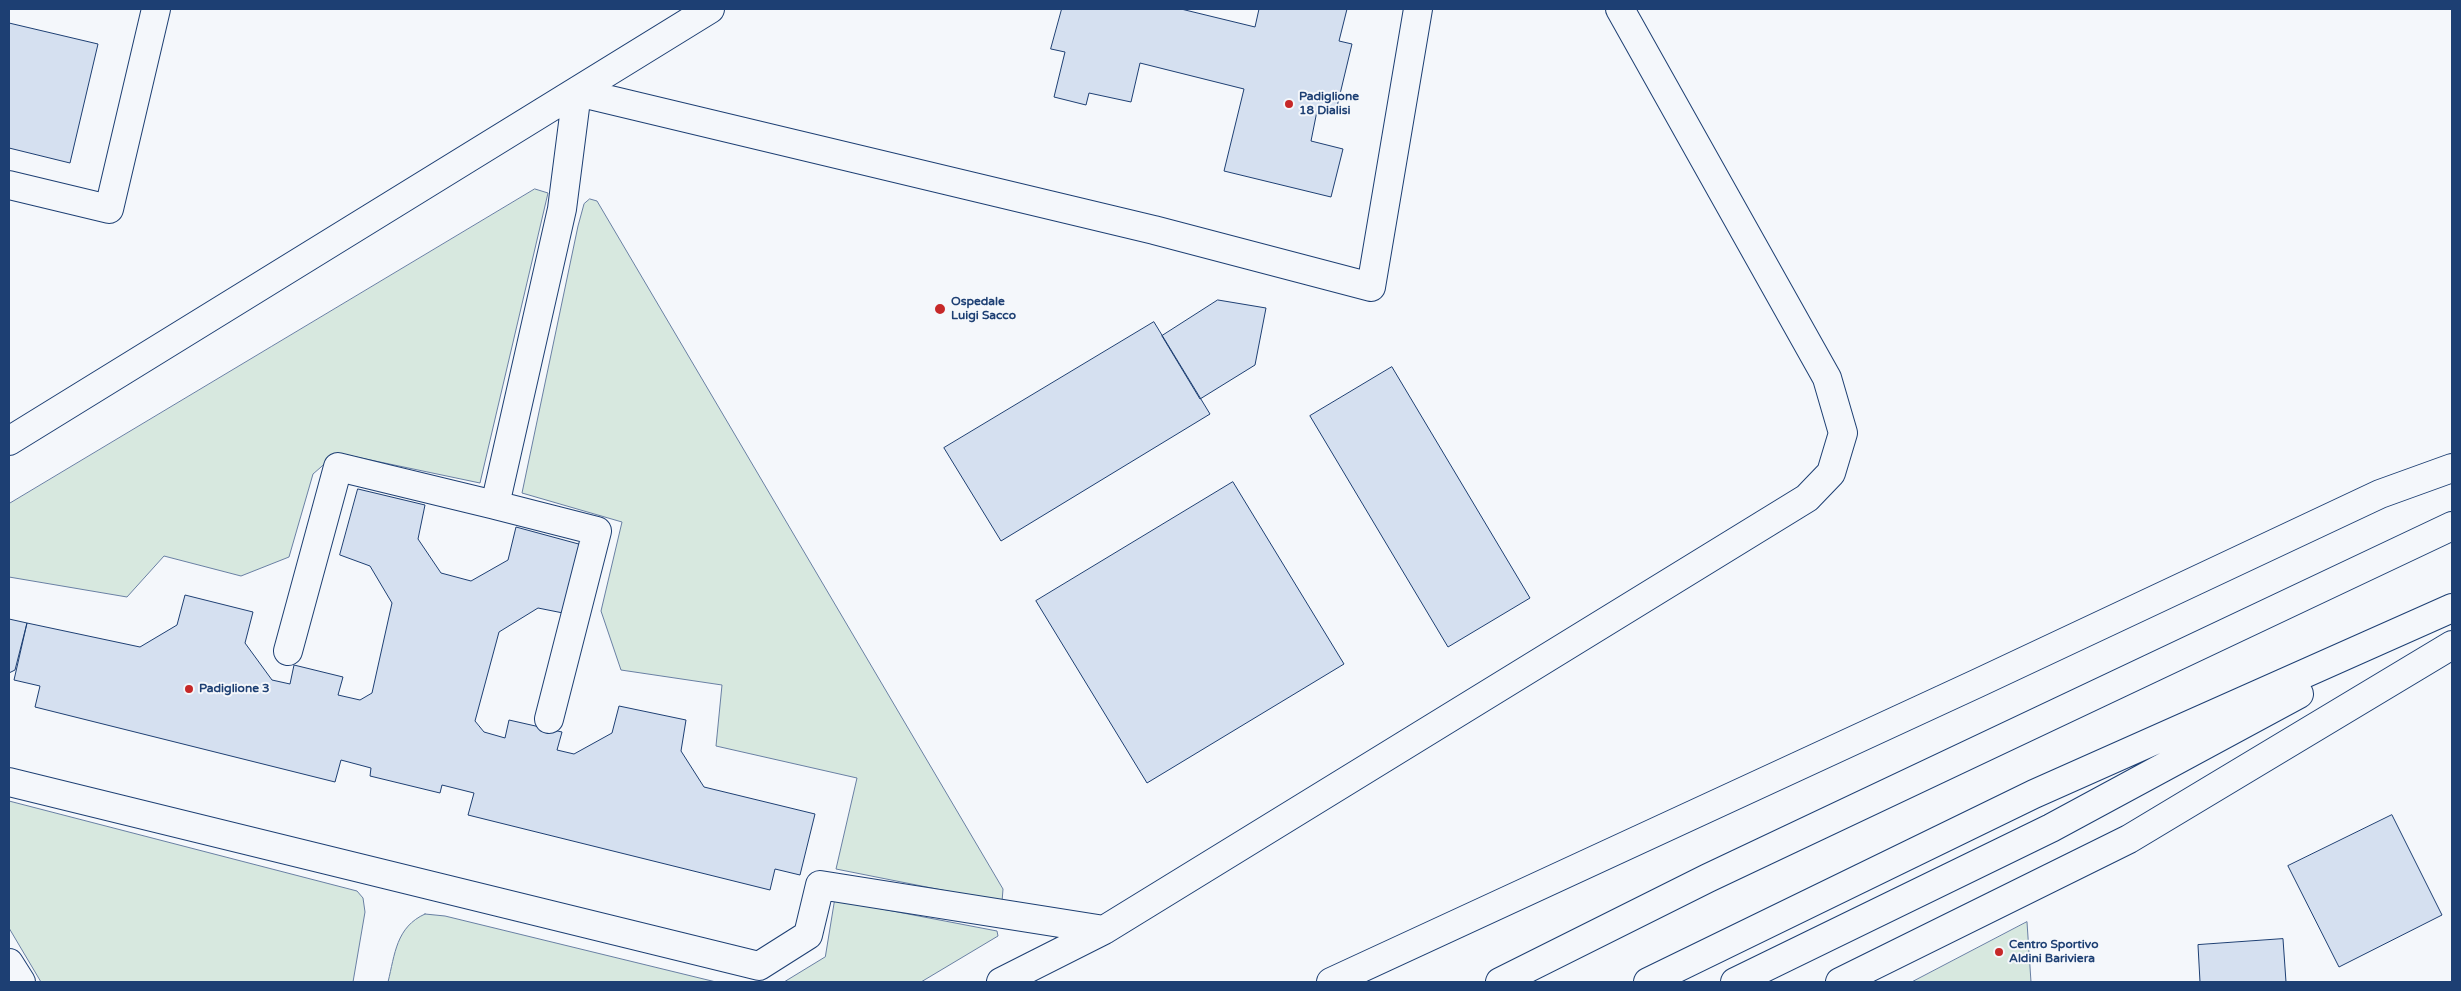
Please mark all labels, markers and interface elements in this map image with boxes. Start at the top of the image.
place label: Padiglione 18 Dialisi [1299,90,1359,118]
marker: Padiglione 18 Dialisi [1283,98,1295,110]
place label: Ospedale Luigi Sacco [951,295,1016,323]
marker: Ospedale Luigi Sacco [933,302,947,316]
place label: Padiglione 3 [199,682,270,696]
marker: Padiglione 3 [183,683,195,695]
place label: Centro Sportivo Aldini Bariviera [2009,938,2098,966]
marker: Centro Sportivo Aldini Bariviera [1993,946,2005,958]

